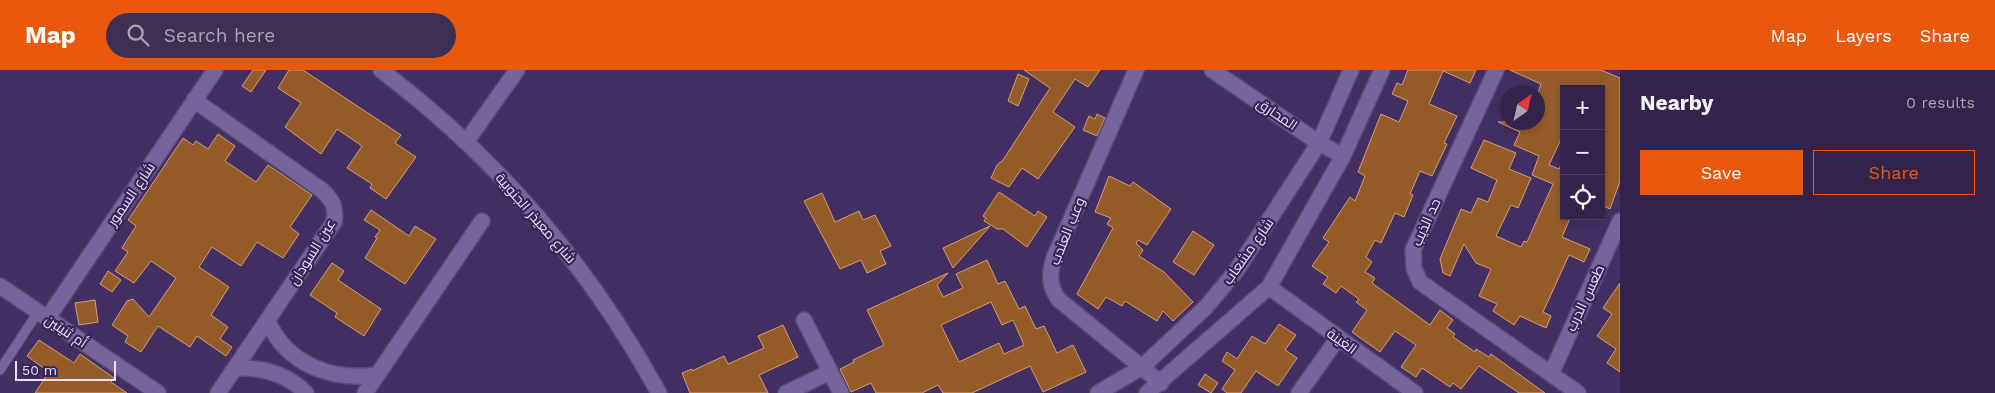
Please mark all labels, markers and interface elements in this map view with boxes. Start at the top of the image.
search box [106,13,456,58]
text: Map [25,21,76,49]
icon: search [124,21,152,49]
text: Search here [164,24,275,47]
text: Map [1770,25,1807,46]
text: Layers [1835,25,1892,46]
text: Share [1920,25,1970,46]
north arrow [1500,85,1545,130]
map controls [1560,85,1605,220]
button: + [1560,85,1605,130]
text: Nearby [1640,90,1713,115]
text: 0 results [1906,93,1975,112]
street label: المحارق [1253,95,1300,134]
button: − [1560,130,1605,175]
button: Save [1640,150,1803,195]
button: Share [1813,150,1975,195]
street label: شارع السمور [103,159,159,230]
street label: شارع معيذر الجنوبية [492,170,579,267]
button: locate [1560,175,1605,220]
street label: وعب العندب [1046,195,1088,267]
street label: حد الذيب [1408,196,1444,248]
street label: شارع مشعاب [1219,215,1277,288]
street label: عين السودان [285,216,339,288]
street label: طعس الدرب [1563,262,1607,334]
street label: أم ثنيتين [41,310,91,353]
street label: الغينة [1324,325,1360,357]
scale bar [15,358,116,381]
text: 50 m [22,362,57,378]

